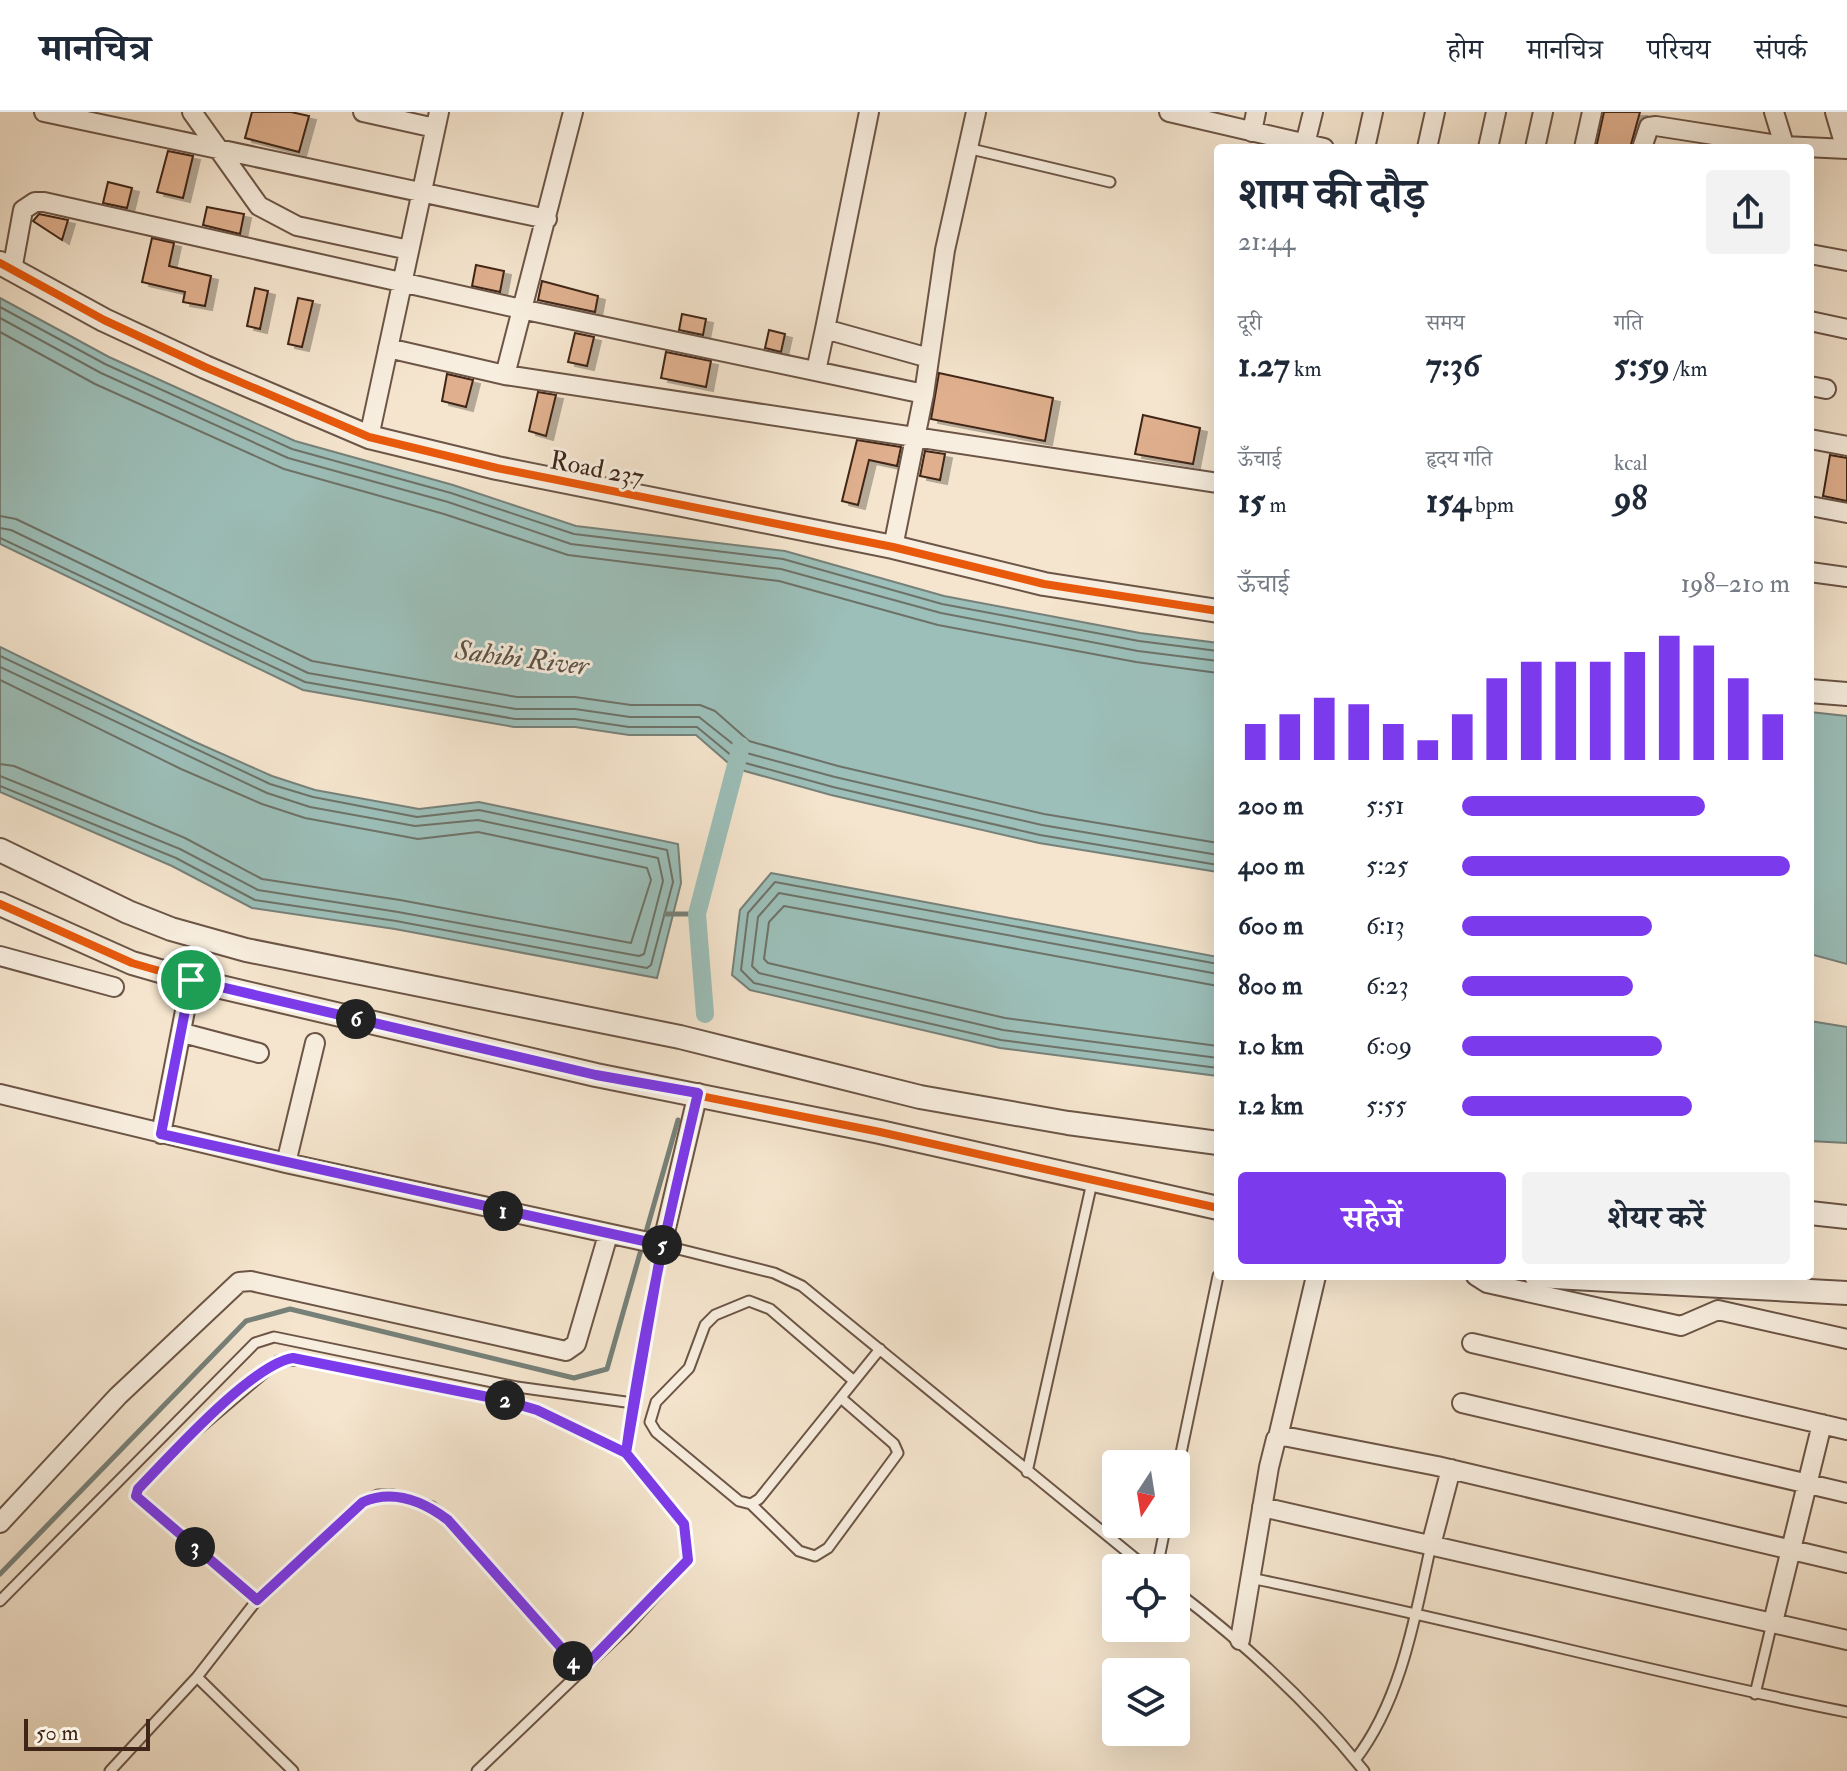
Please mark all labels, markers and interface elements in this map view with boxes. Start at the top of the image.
text: मानचित्र [40,25,151,73]
text: होम [1447,33,1483,68]
text: मानचित्र [1527,33,1603,68]
text: परिचय [1647,33,1710,68]
text: संपर्क [1754,33,1807,68]
text: शाम की दौड़ [1238,168,1426,223]
button: share [1706,170,1790,254]
text: 21:44 [1238,226,1295,258]
text: दूरी [1238,309,1262,337]
text: समय [1426,309,1465,337]
text: गति [1614,309,1643,337]
text: 1.27 [1238,344,1289,387]
text: 7:36 [1426,344,1480,387]
text: 5:59 [1614,344,1670,387]
text: km [1289,355,1322,383]
text: /km [1670,355,1708,383]
street label: Road 237 [547,444,647,494]
text: ऊँचाई [1238,445,1281,473]
text: हृदय गति [1426,445,1492,473]
text: kcal [1614,449,1648,477]
text: 98 [1614,477,1647,520]
text: 15 [1238,480,1265,523]
text: 154 [1426,480,1470,523]
text: m [1265,491,1287,519]
text: bpm [1470,491,1514,519]
text: ऊँचाई [1238,568,1289,600]
text: 198–210 m [1681,568,1790,600]
water label: Sahibi River [452,633,592,684]
text: 200 m [1238,790,1303,822]
text: 5:51 [1366,790,1405,822]
text: 400 m [1238,850,1304,882]
text: 5:25 [1366,850,1408,882]
text: 600 m [1238,910,1303,942]
text: 6:13 [1366,910,1405,942]
pin [157,946,225,1014]
icon: arrive [169,958,213,1002]
text: 800 m [1238,970,1303,1002]
text: 6:23 [1366,970,1409,1002]
pin: 6 [336,999,376,1039]
text: 6 [350,1005,362,1033]
text: 1.0 km [1238,1030,1304,1062]
text: 6:09 [1366,1030,1412,1062]
text: 1.2 km [1238,1090,1304,1122]
text: 5:55 [1366,1090,1407,1122]
button: सहेजें [1238,1172,1506,1264]
button: शेयर करें [1522,1172,1790,1264]
pin: 1 [483,1191,523,1231]
text: 1 [499,1197,507,1225]
pin: 5 [642,1225,682,1265]
text: 5 [657,1231,667,1259]
pin: 2 [485,1380,525,1420]
text: 2 [499,1386,511,1414]
north arrow [1102,1450,1190,1538]
map controls [1102,1450,1190,1746]
pin: 3 [175,1527,215,1567]
text: 3 [191,1533,199,1561]
button: locate [1102,1554,1190,1642]
pin: 4 [553,1641,593,1681]
text: 4 [567,1647,579,1675]
button: layers [1102,1658,1190,1746]
scale bar [24,1715,150,1751]
text: 50 m [36,1719,78,1747]

